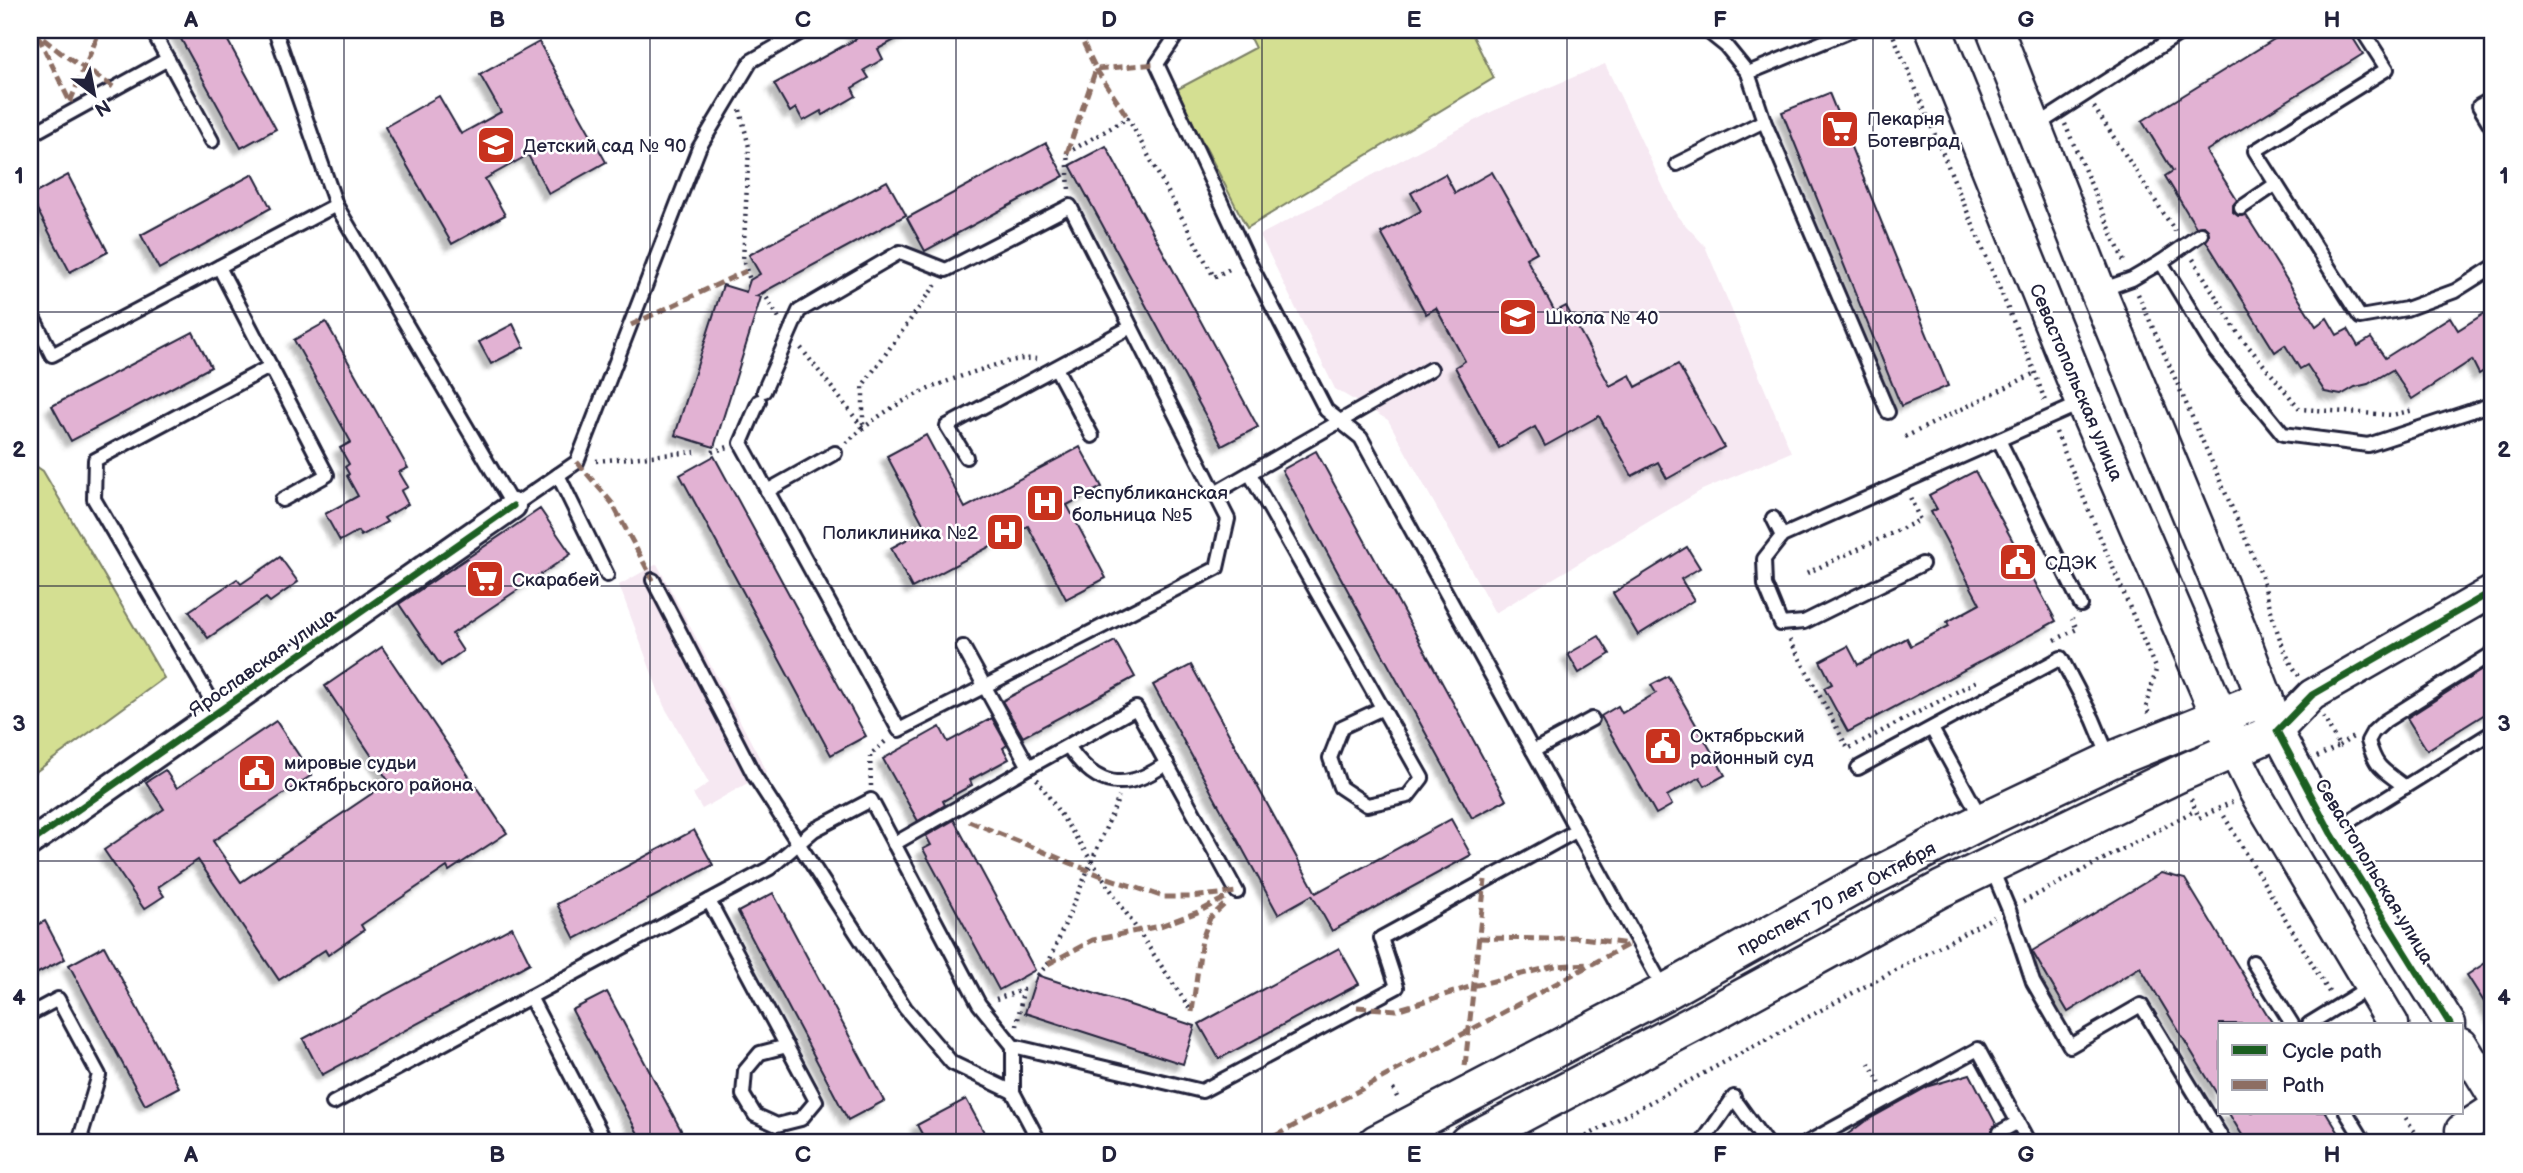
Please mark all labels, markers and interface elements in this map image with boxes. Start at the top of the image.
text: A [183,6,199,34]
text: B [489,6,505,34]
text: C [795,6,811,34]
text: D [1101,6,1117,34]
text: E [1407,6,1422,34]
text: F [1713,6,1727,34]
text: G [2018,6,2035,34]
text: H [2323,6,2341,34]
north arrow [60,60,130,130]
text: N [90,94,114,121]
supermarket icon: Пекарня Ботевград [1819,108,1861,150]
place label: Пекарня Ботевград [1867,108,1960,153]
school or university icon: Детский сад № 90 [475,124,517,166]
place label: Детский сад № 90 [523,135,686,158]
text: 1 [14,162,24,190]
text: 1 [2499,162,2509,190]
street label: Севастопольская улица [2024,281,2128,485]
school or university icon: Школа № 40 [1497,296,1539,338]
place label: Школа № 40 [1545,307,1658,330]
text: 2 [12,436,26,464]
text: 2 [2497,436,2511,464]
hospital icon: Республиканская больница №5 [1024,482,1066,524]
place label: Республиканская больница №5 [1072,482,1228,527]
hospital icon: Поликлиника №2 [984,511,1026,553]
place label: Поликлиника №2 [822,522,979,545]
public building icon: СДЭК [1997,541,2039,583]
place label: СДЭК [2045,552,2097,575]
supermarket icon: Скарабей [464,558,506,600]
place label: Скарабей [512,569,600,592]
street label: Ярославская улица [185,604,341,723]
text: 3 [12,710,26,738]
text: 3 [2497,710,2511,738]
public building icon: Октябрьский районный суд [1642,725,1684,767]
place label: Октябрьский районный суд [1690,725,1814,770]
public building icon: мировые судьи Октябрьского района [236,752,278,794]
place label: мировые судьи Октябрьского района [284,752,473,797]
street label: Севастопольская улица [2309,775,2438,968]
street label: проспект 70 лет Октября [1733,837,1940,962]
text: 4 [12,984,26,1012]
text: 4 [2497,984,2511,1012]
legend [2218,1023,2464,1114]
text: Cycle path [2282,1039,2382,1064]
text: Path [2282,1073,2324,1098]
text: A [183,1141,199,1169]
text: B [489,1141,505,1169]
text: C [795,1141,811,1169]
text: D [1101,1141,1117,1169]
text: E [1407,1141,1422,1169]
text: F [1713,1141,1727,1169]
text: G [2018,1141,2035,1169]
text: H [2323,1141,2341,1169]

